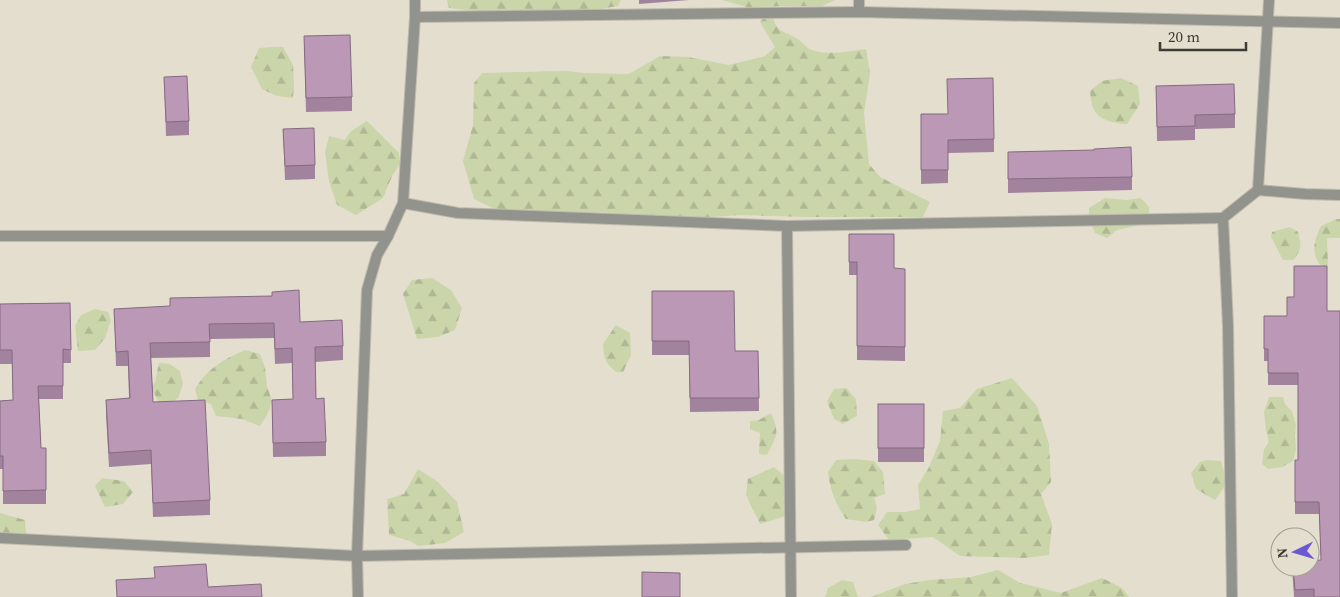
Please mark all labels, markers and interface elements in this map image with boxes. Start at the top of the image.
scale bar [1160,20,1246,52]
text: 20 m [1168,26,1200,47]
north arrow [1270,527,1320,577]
text: N [1272,547,1292,559]

